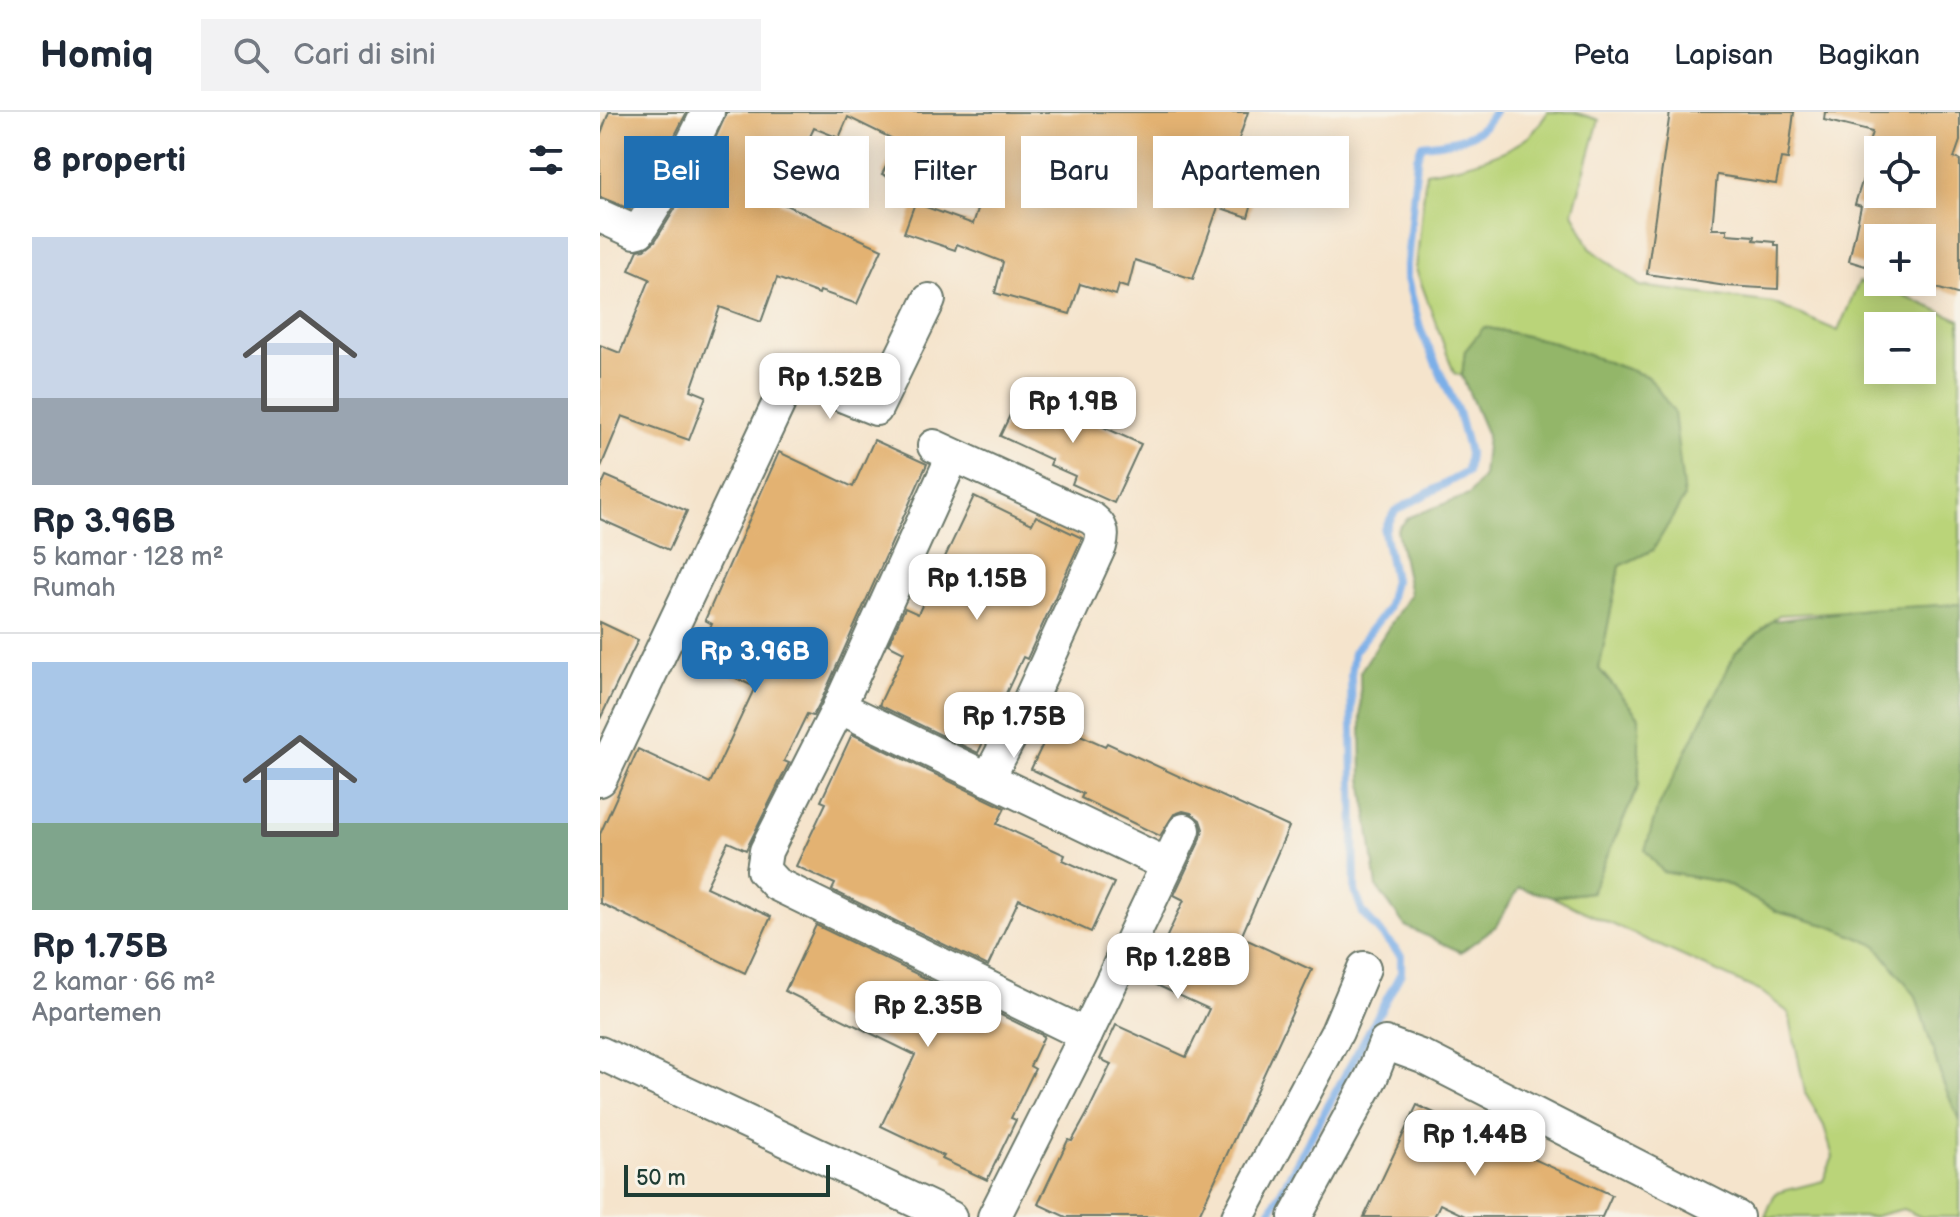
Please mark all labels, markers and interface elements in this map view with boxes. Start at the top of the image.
search box [201,19,761,91]
text: Homiq [40,33,153,78]
icon: search [229,33,273,77]
text: Cari di sini [293,37,436,73]
text: Peta [1573,39,1630,72]
text: Lapisan [1674,39,1773,72]
text: Bagikan [1817,39,1920,72]
chip: Beli [624,136,729,208]
chip: Sewa [745,136,869,208]
chip: Filter [885,136,1005,208]
chip: Baru [1021,136,1137,208]
chip: Apartemen [1153,136,1349,208]
map controls [1864,136,1936,384]
button: locate [1864,136,1936,208]
icon: filters [524,138,568,182]
text: 8 properti [32,140,186,181]
button: + [1864,224,1936,296]
icon: home [228,289,372,433]
button: − [1864,312,1936,384]
pin: Rp 1.52B [747,353,913,421]
text: Rp 1.52B [777,363,883,394]
pin: Rp 1.9B [999,377,1147,445]
text: Rp 1.9B [1028,387,1118,418]
text: Rp 3.96B [32,501,176,542]
text: 5 kamar · 128 m² [32,542,224,573]
pin: Rp 1.15B [894,554,1060,622]
text: Rp 1.15B [927,564,1027,595]
text: Rumah [32,573,116,604]
pin: Rp 3.96B [672,627,838,695]
text: Rp 3.96B [700,637,810,668]
pin: Rp 1.75B [931,692,1097,760]
text: Rp 1.75B [962,702,1066,733]
icon: home [228,714,372,858]
text: Rp 1.75B [32,926,168,967]
pin: Rp 1.28B [1095,933,1261,1001]
text: Rp 1.28B [1125,943,1231,974]
text: 2 kamar · 66 m² [32,967,215,998]
pin: Rp 2.35B [845,981,1011,1049]
text: Rp 2.35B [873,991,983,1022]
text: Apartemen [32,998,162,1029]
pin: Rp 1.44B [1392,1110,1558,1178]
text: Rp 1.44B [1422,1120,1528,1151]
scale bar [624,1161,830,1197]
text: 50 m [636,1165,686,1192]

